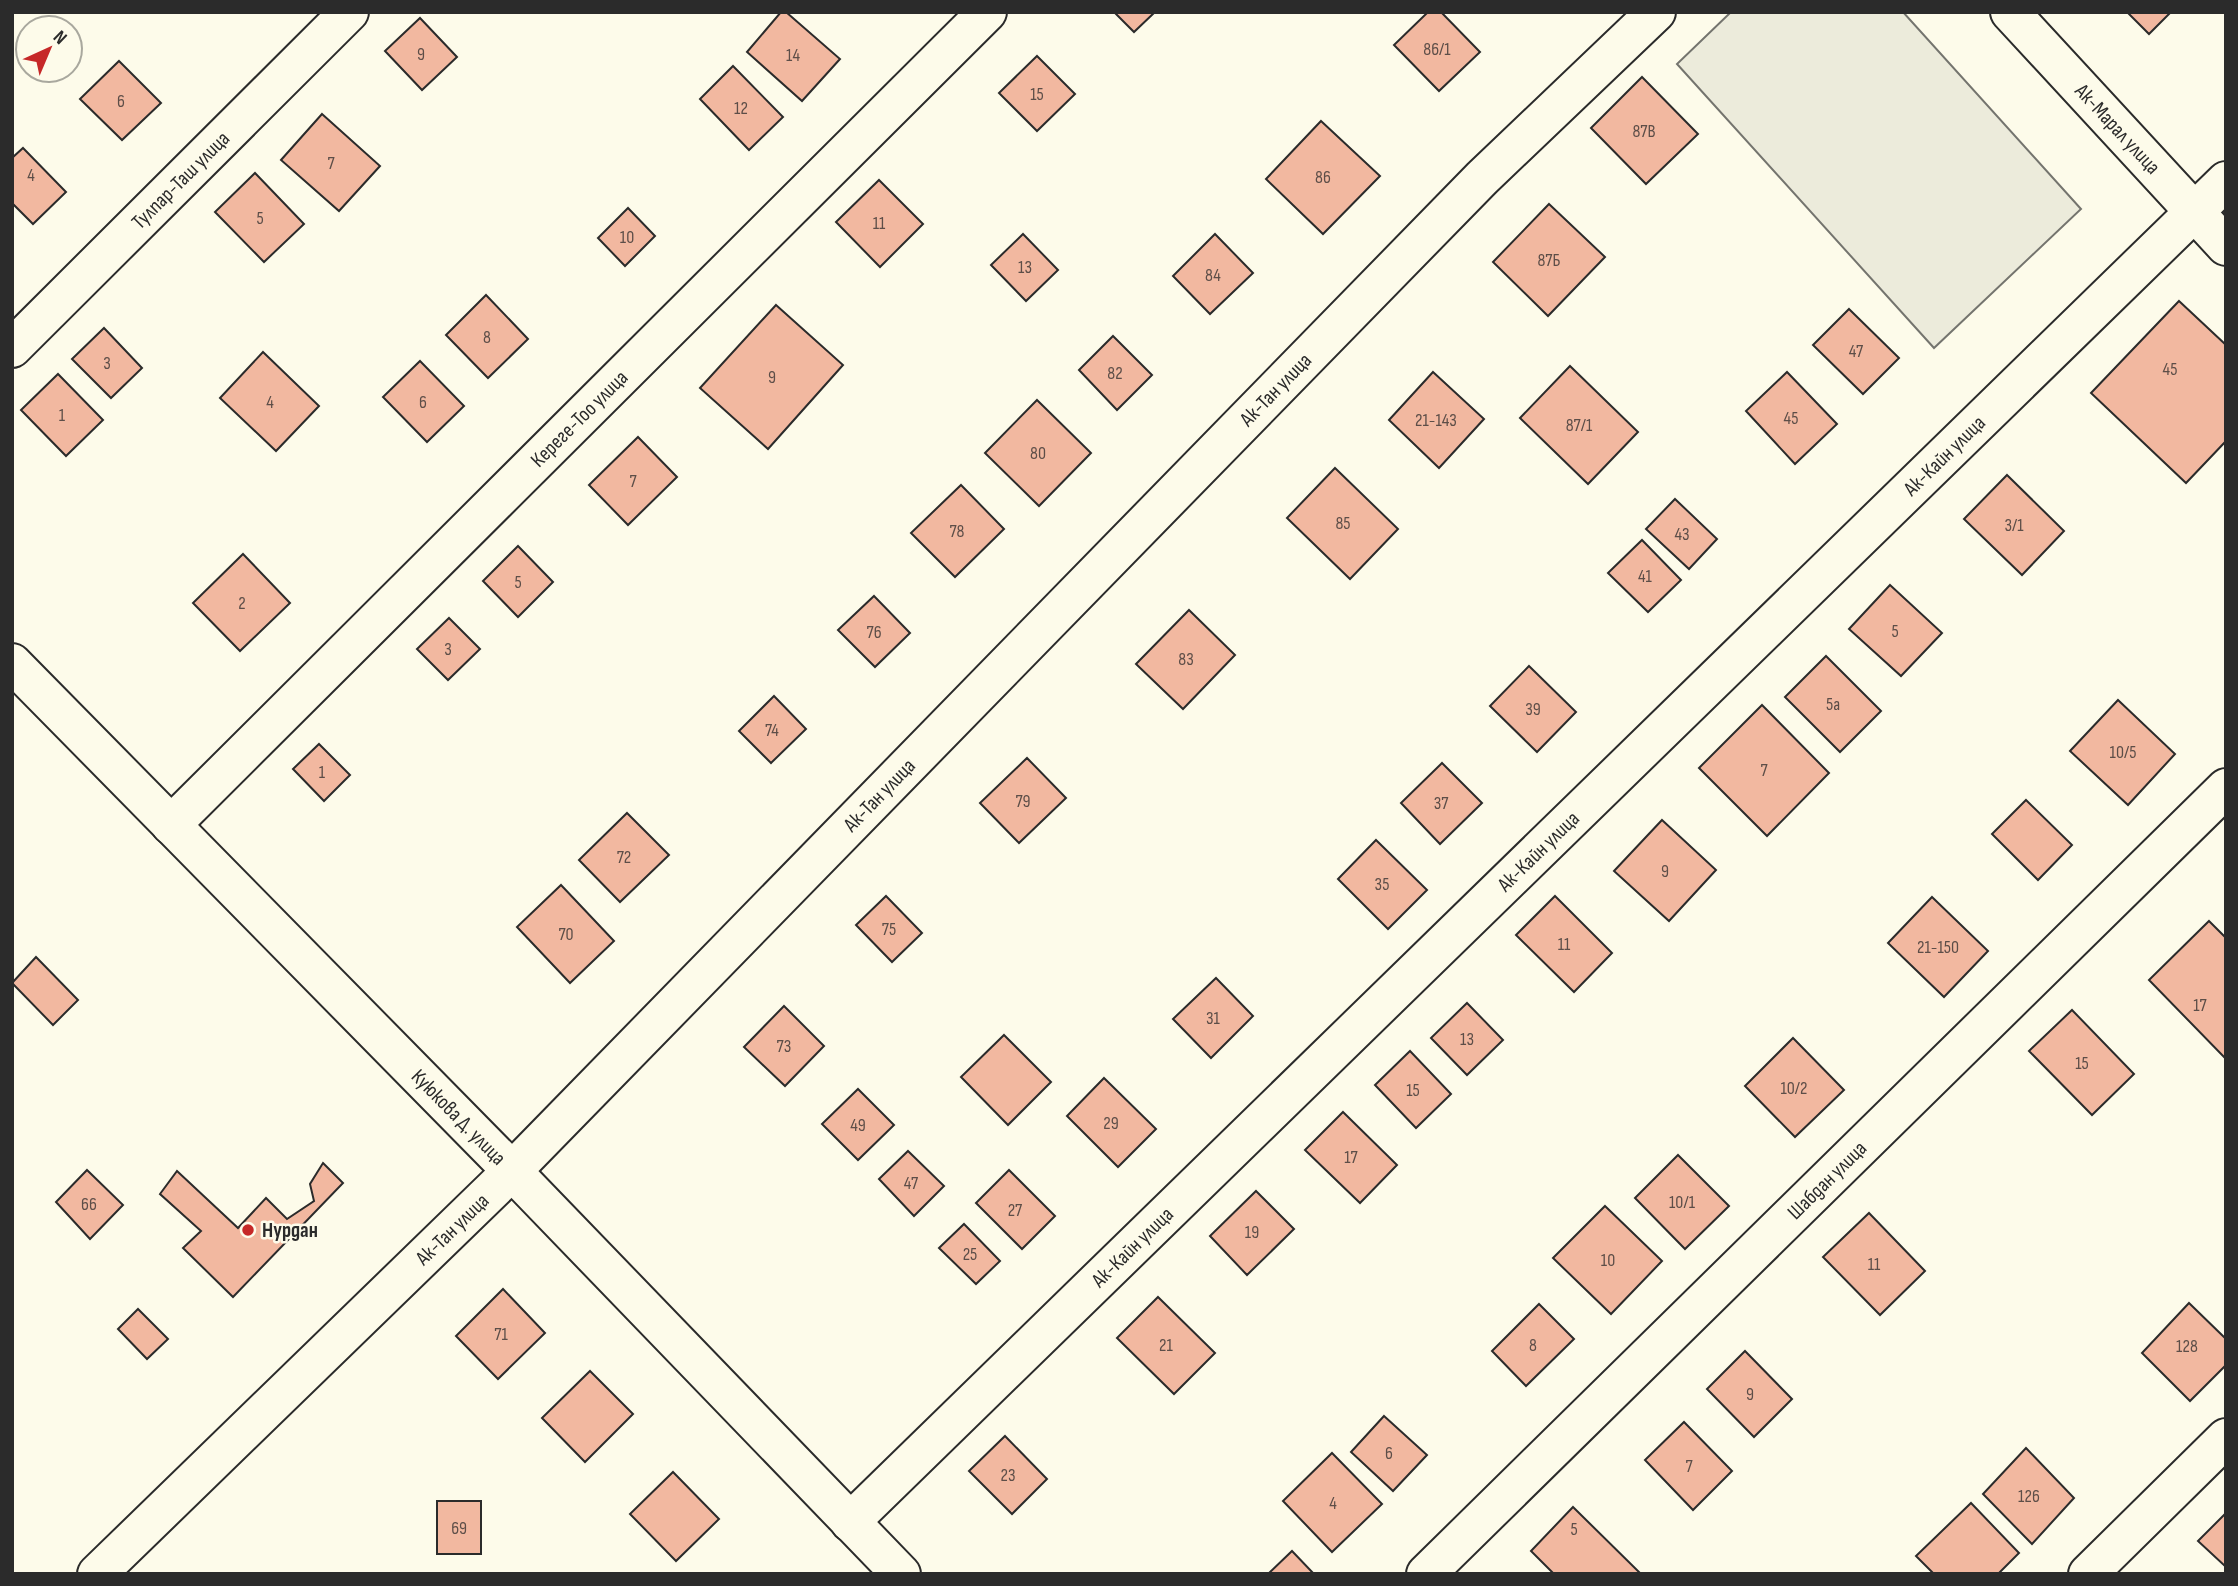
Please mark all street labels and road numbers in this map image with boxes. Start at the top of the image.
street label: Ак-Марал улица [2069,78,2165,180]
street label: Тулпар-Таш улица [127,126,235,234]
street label: Ак-Тан улица [1234,348,1317,432]
street label: Кереге-Тоо улица [526,365,633,472]
street label: Ак-Кайн улица [1898,411,1991,502]
street label: Ак-Тан улица [838,754,921,838]
street label: Ак-Кайн улица [1492,806,1585,898]
street label: Куюкова Д. улица [406,1064,511,1170]
street label: Шабдан улица [1782,1136,1872,1225]
street label: Ак-Тан улица [410,1188,494,1271]
street label: Ак-Кайн улица [1086,1202,1179,1293]

